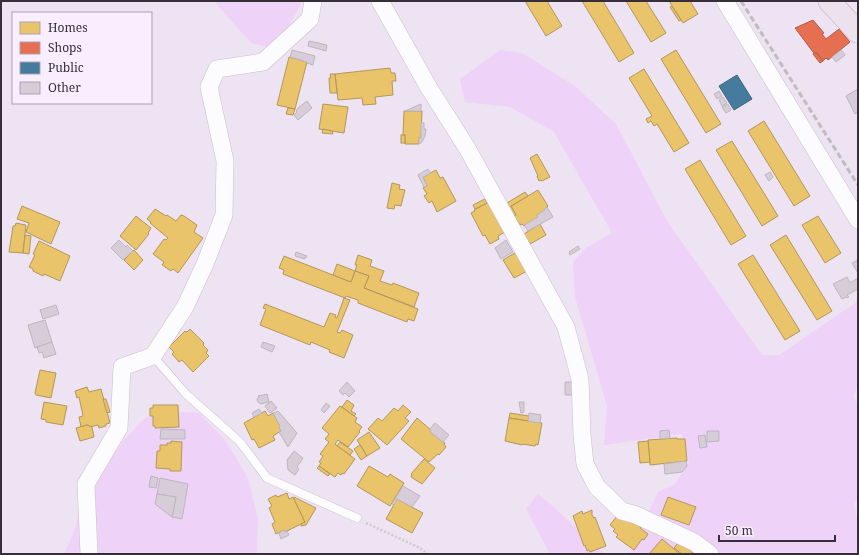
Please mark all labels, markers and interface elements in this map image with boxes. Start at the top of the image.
legend [12,12,152,104]
text: Homes [48,19,88,36]
text: Shops [48,39,82,56]
text: Public [48,59,84,76]
text: Other [48,79,81,96]
scale bar [719,517,835,543]
text: 50 m [725,522,753,539]

